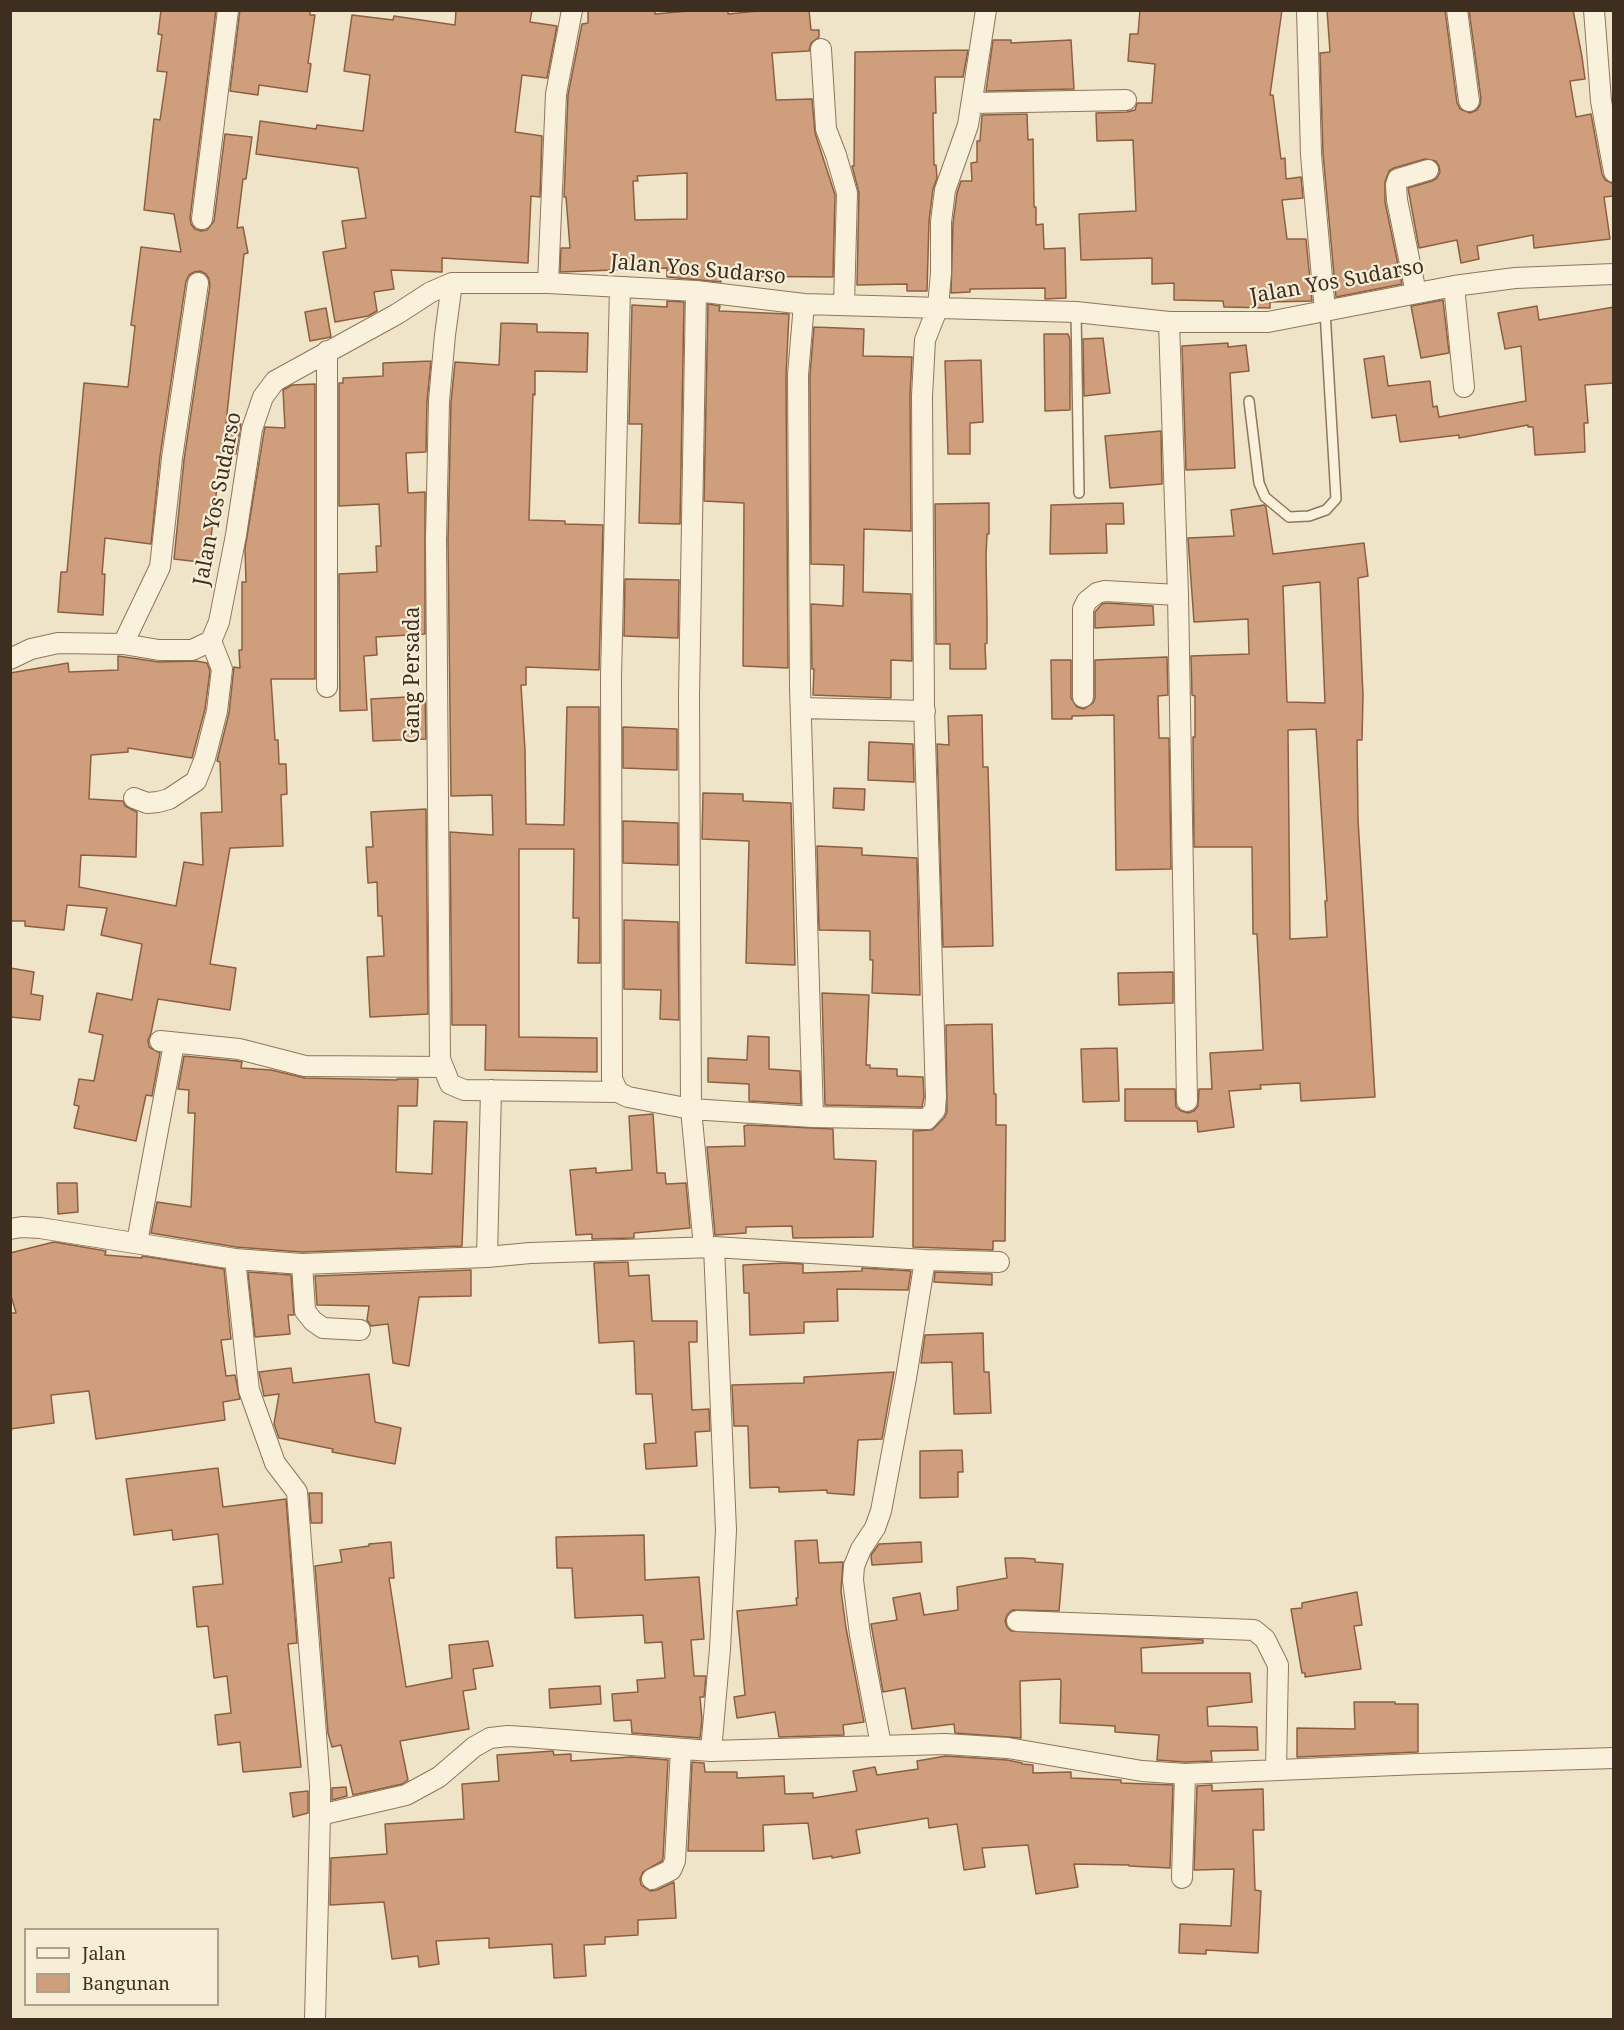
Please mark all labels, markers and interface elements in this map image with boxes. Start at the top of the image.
street label: Jalan Yos Sudarso [609,250,787,290]
street label: Jalan Yos Sudarso [1248,254,1426,310]
street label: Jalan Yos Sudarso [189,410,247,588]
street label: Gang Persada [400,607,426,743]
legend [24,1928,219,2006]
text: Jalan [82,1941,126,1965]
text: Bangunan [82,1971,170,1995]

